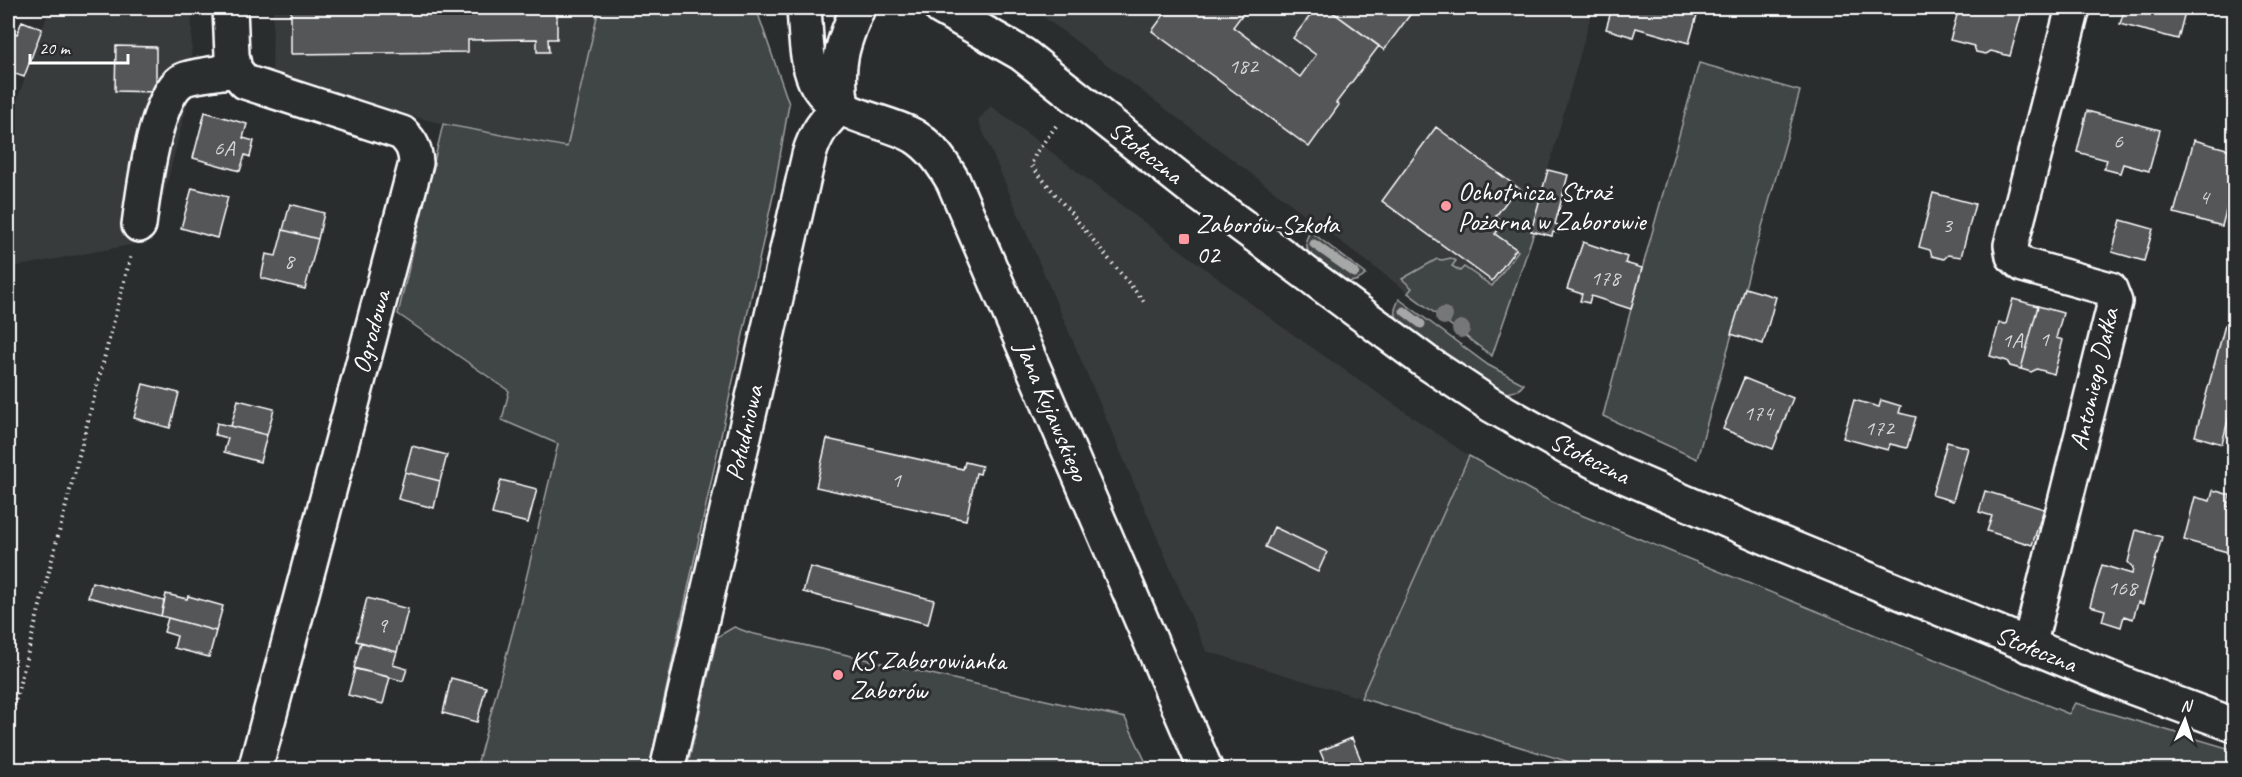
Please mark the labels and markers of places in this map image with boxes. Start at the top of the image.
place label: Ochotnicza Straż Pożarna w Zaborowie [1458,175,1648,238]
marker: Ochotnicza Straż Pożarna w Zaborowie [1439,199,1453,213]
place label: Zaborów-Szkoła 02 [1196,208,1340,271]
marker: Zaborów-Szkoła 02 [1177,232,1191,246]
place label: KS Zaborowianka Zaborów [850,644,1008,707]
marker: KS Zaborowianka Zaborów [831,668,845,682]

